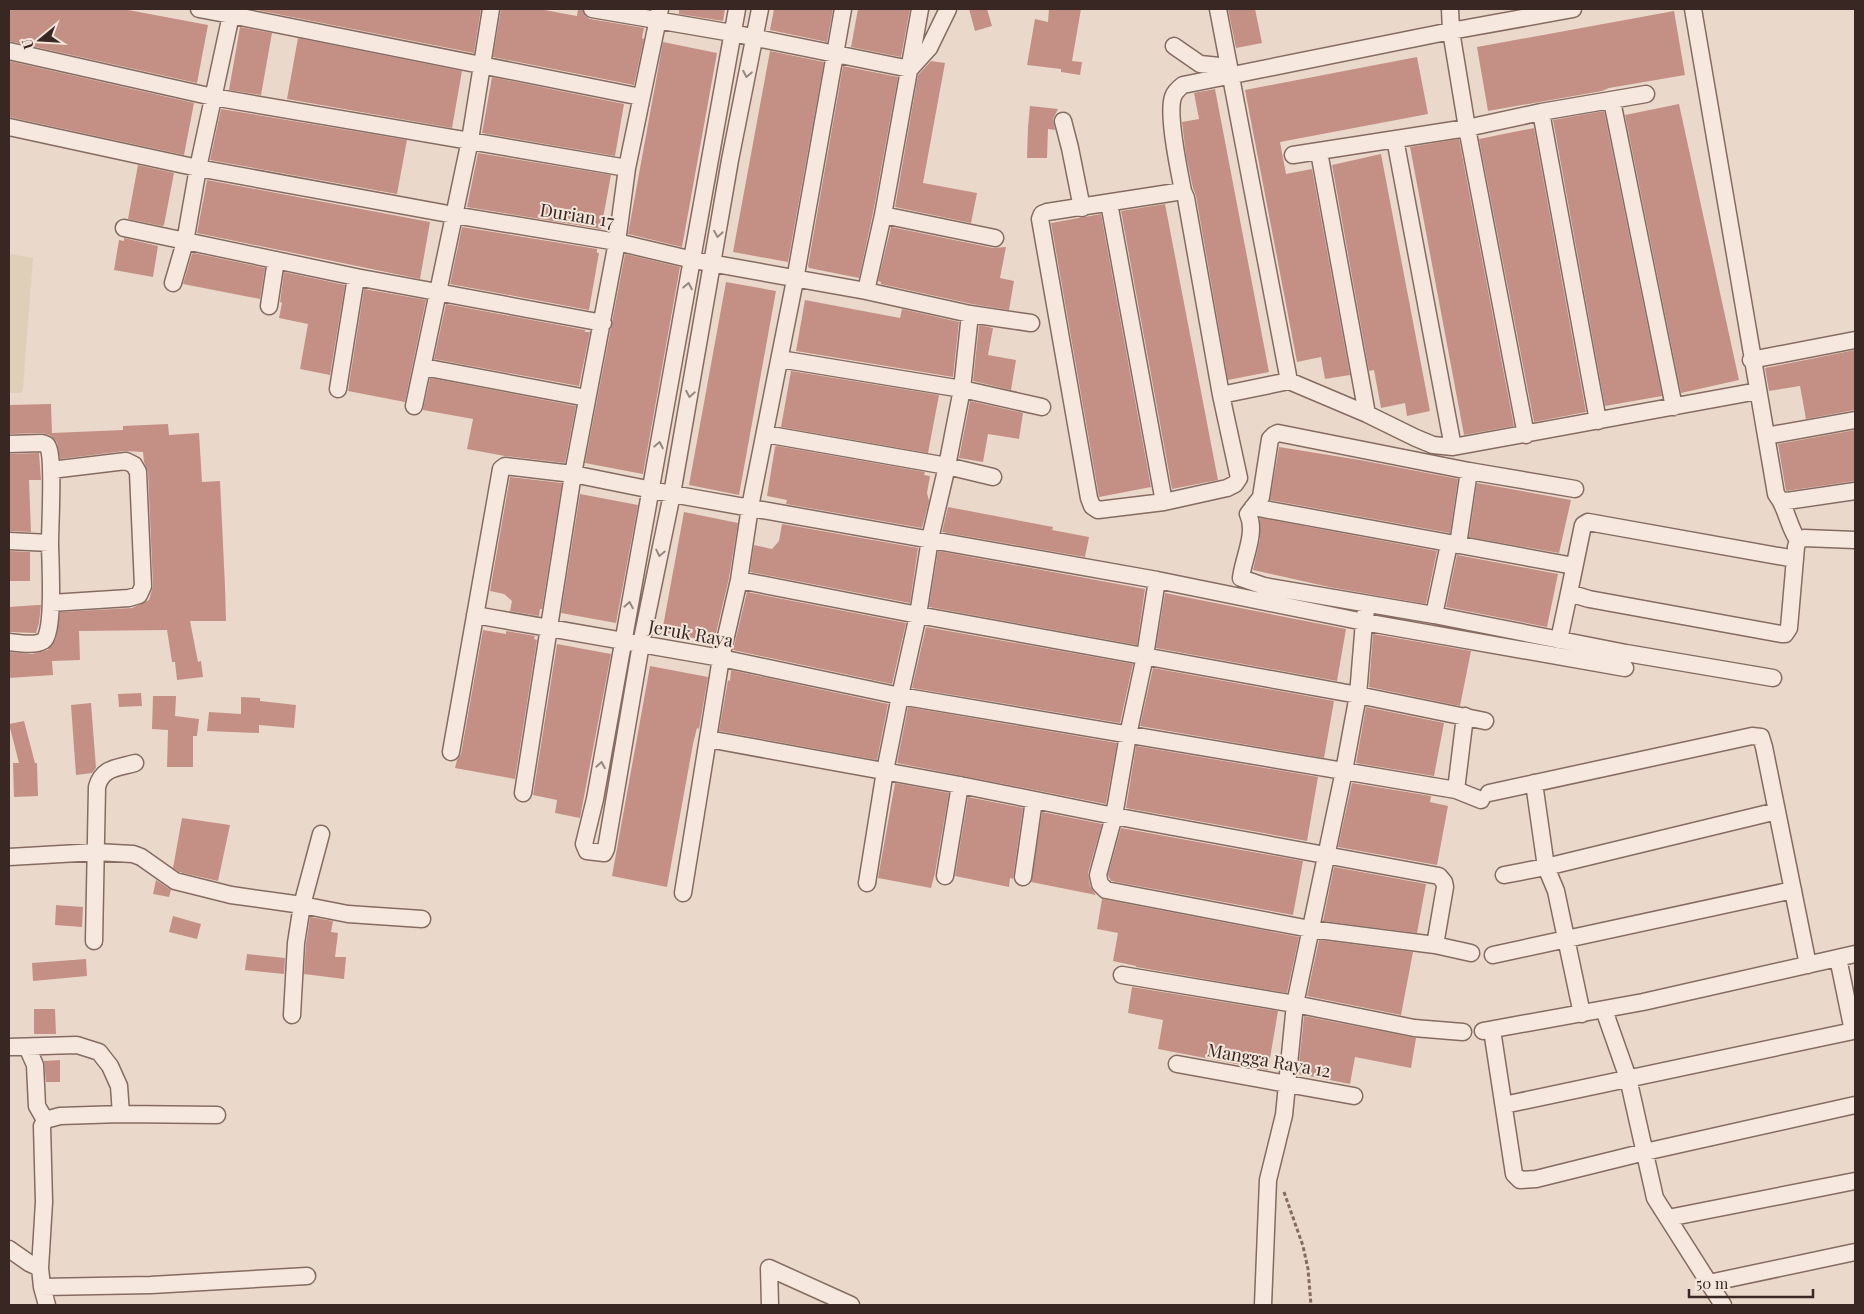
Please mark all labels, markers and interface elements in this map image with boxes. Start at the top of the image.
north arrow [15,15,65,65]
text: U [17,36,38,52]
one-way arrow [743,69,753,78]
street label: Durian 17 [538,197,617,233]
one-way arrow [713,229,723,238]
one-way arrow [683,281,693,290]
one-way arrow [685,389,695,398]
one-way arrow [653,441,663,450]
one-way arrow [655,549,666,558]
one-way arrow [624,601,634,610]
street label: Jeruk Raya [646,614,735,652]
one-way arrow [595,761,605,770]
street label: Mangga Raya 12 [1205,1037,1333,1083]
scale bar [1689,1266,1813,1298]
text: 50 m [1696,1273,1729,1293]

